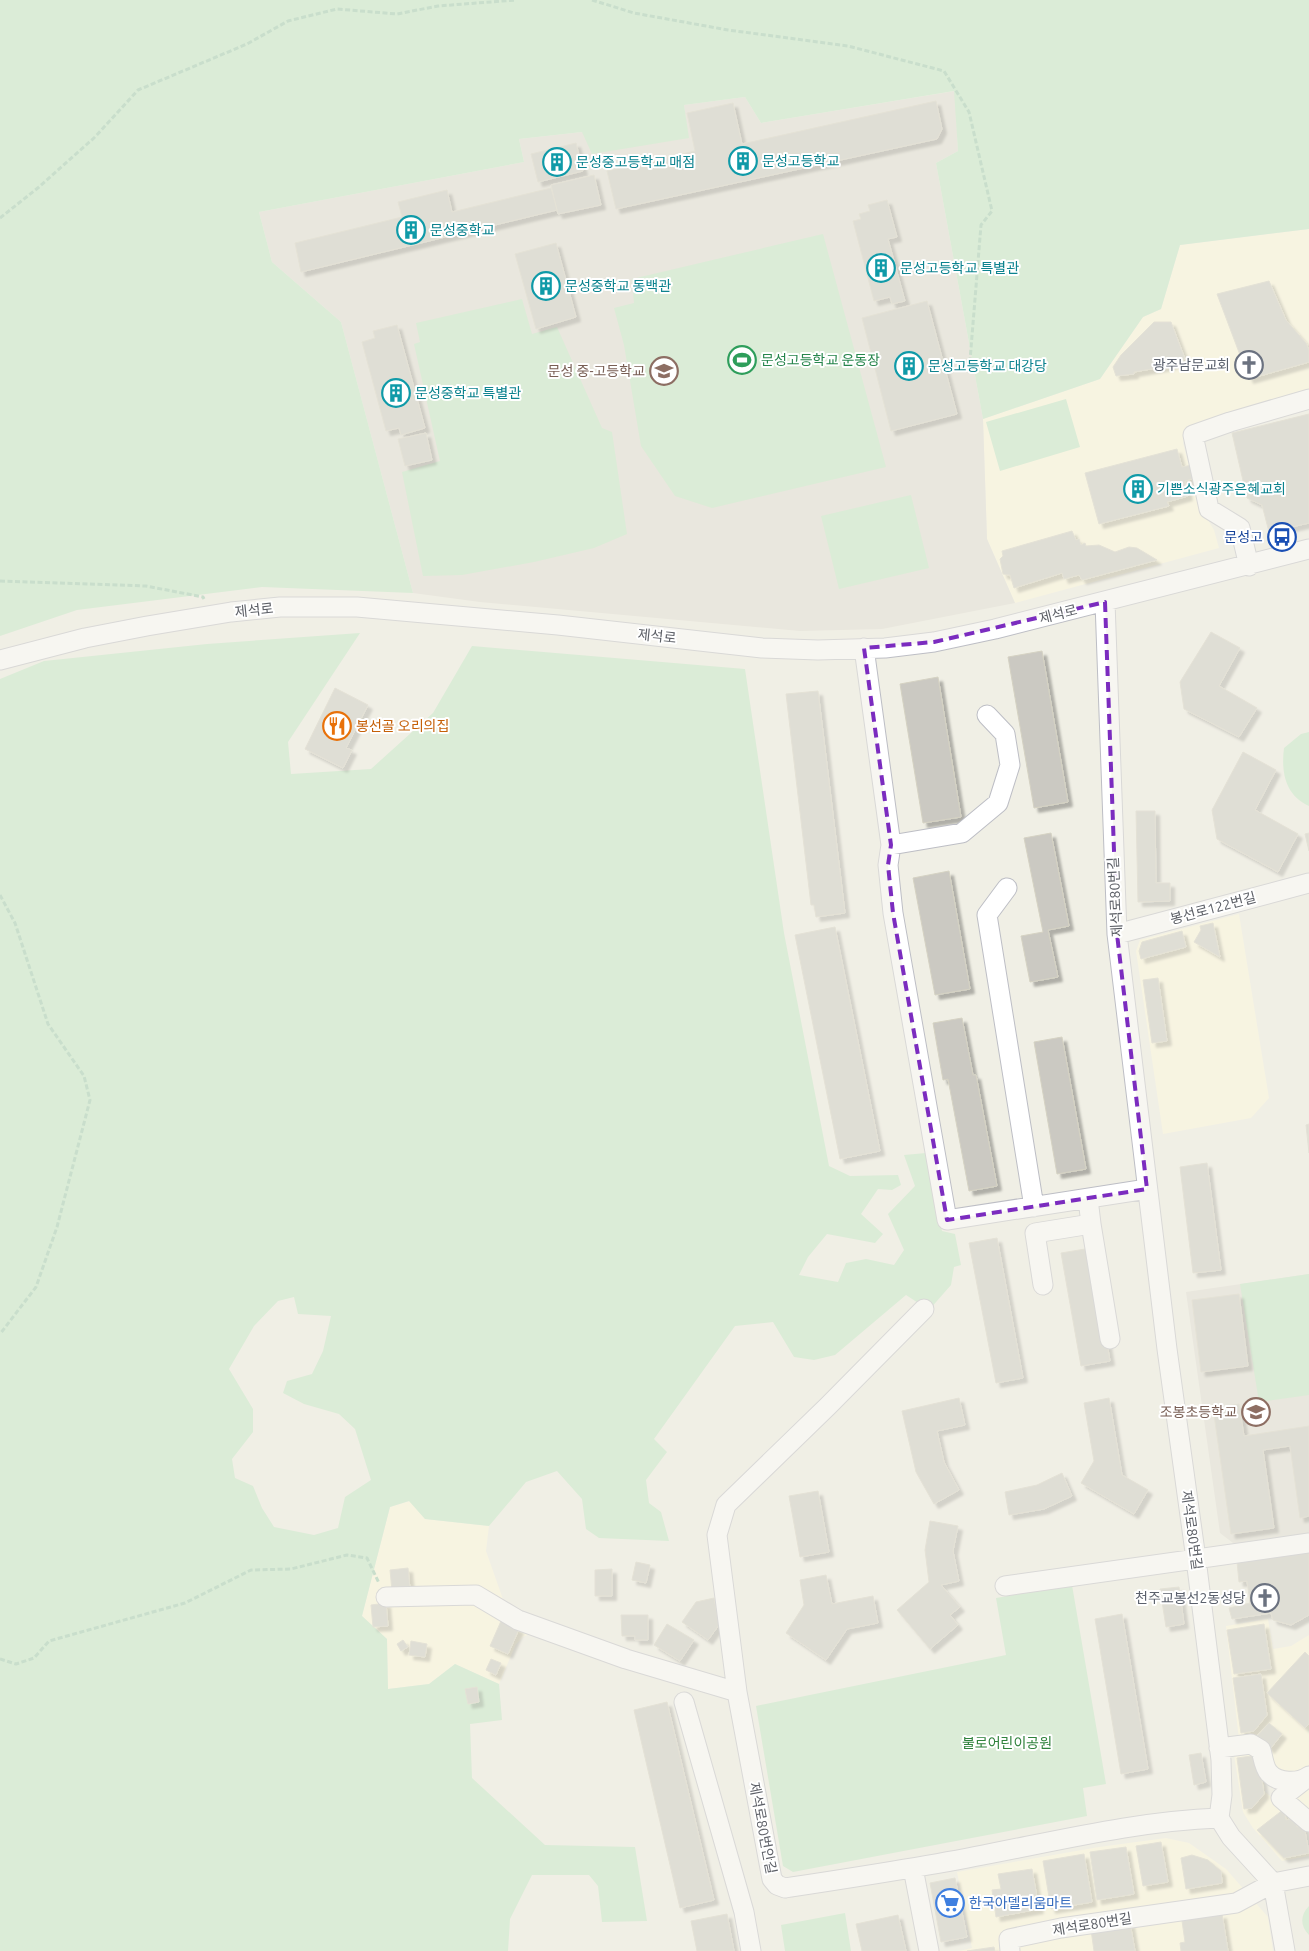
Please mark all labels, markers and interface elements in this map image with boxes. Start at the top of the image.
building icon: 문성고등학교 [728,146,758,176]
building icon: 문성중고등학교 매점 [542,147,572,177]
place label: 문성고등학교 [762,153,839,169]
place label: 문성중고등학교 매점 [576,154,695,170]
building icon: 문성중학교 [396,215,426,245]
place label: 문성중학교 [430,222,495,238]
building icon: 문성고등학교 특별관 [866,253,896,283]
place label: 문성고등학교 특별관 [900,260,1019,276]
building icon: 문성중학교 동백관 [531,271,561,301]
place label: 문성중학교 동백관 [565,278,671,294]
sports icon: 문성고등학교 운동장 [727,345,757,375]
church icon: 광주남문교회 [1234,350,1264,380]
building icon: 문성고등학교 대강당 [894,351,924,381]
place label: 문성고등학교 운동장 [761,352,880,368]
school or university icon: 문성 중-고등학교 [649,356,679,386]
place label: 광주남문교회 [1153,357,1230,373]
place label: 문성고등학교 대강당 [928,358,1047,374]
place label: 문성 중-고등학교 [548,363,645,379]
building icon: 문성중학교 특별관 [381,378,411,408]
place label: 문성중학교 특별관 [415,385,521,401]
building icon: 기쁜소식광주은혜교회 [1123,474,1153,504]
place label: 기쁜소식광주은혜교회 [1157,481,1286,497]
bus stop icon: 문성고 [1267,522,1297,552]
place label: 문성고 [1224,529,1263,545]
street label: 제석로 [234,600,274,620]
street label: 제석로 [1037,602,1079,626]
street label: 제석로 [637,626,677,646]
restaurant icon: 봉선골 오리의집 [322,711,352,741]
place label: 봉선골 오리의집 [356,718,449,734]
street label: 제석로80번길 [1105,857,1125,937]
street label: 봉선로122번길 [1168,889,1258,927]
school or university icon: 조봉초등학교 [1241,1397,1271,1427]
place label: 조봉초등학교 [1160,1404,1237,1420]
street label: 제석로80번길 [1178,1489,1206,1571]
church icon: 천주교봉선2동성당 [1250,1583,1280,1613]
place label: 천주교봉선2동성당 [1135,1590,1246,1606]
park label: 불로어린이공원 [962,1735,1052,1751]
street label: 제석로80번안길 [746,1781,780,1875]
supermarket icon: 한국아델리움마트 [935,1888,965,1918]
place label: 한국아델리움마트 [969,1895,1072,1911]
street label: 제석로80번길 [1051,1910,1133,1938]

